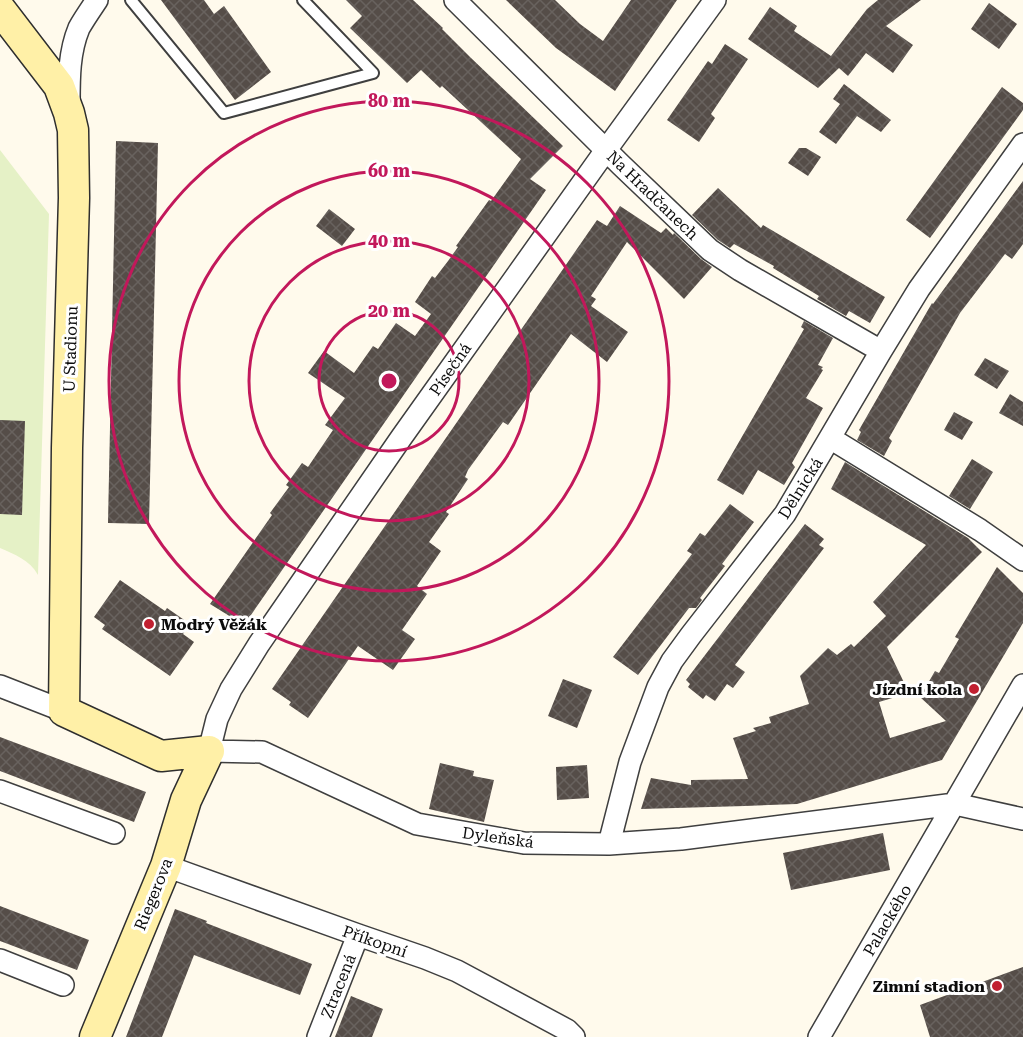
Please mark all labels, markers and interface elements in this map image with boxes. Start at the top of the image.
text: 80 m [368,90,411,111]
street label: Na Hradčanech [603,147,702,244]
text: 60 m [368,160,411,181]
text: 40 m [368,230,411,251]
text: 20 m [368,300,411,321]
street label: U Stadionu [59,305,82,393]
street label: Písečná [425,339,476,399]
centre of rings [379,371,399,391]
street label: Dělnická [774,454,827,522]
place label: Modrý Věžák [161,615,267,634]
marker: Modrý Věžák [142,617,156,631]
place label: Jízdní kola [873,680,963,699]
marker: Jízdní kola [967,682,981,696]
street label: Dyleňská [461,823,535,852]
street label: Riegerova [130,855,177,933]
street label: Palackého [859,881,916,959]
street label: Příkopní [340,922,410,961]
street label: Ztracená [317,951,360,1021]
place label: Zimní stadion [873,977,985,996]
marker: Zimní stadion [990,979,1004,993]

